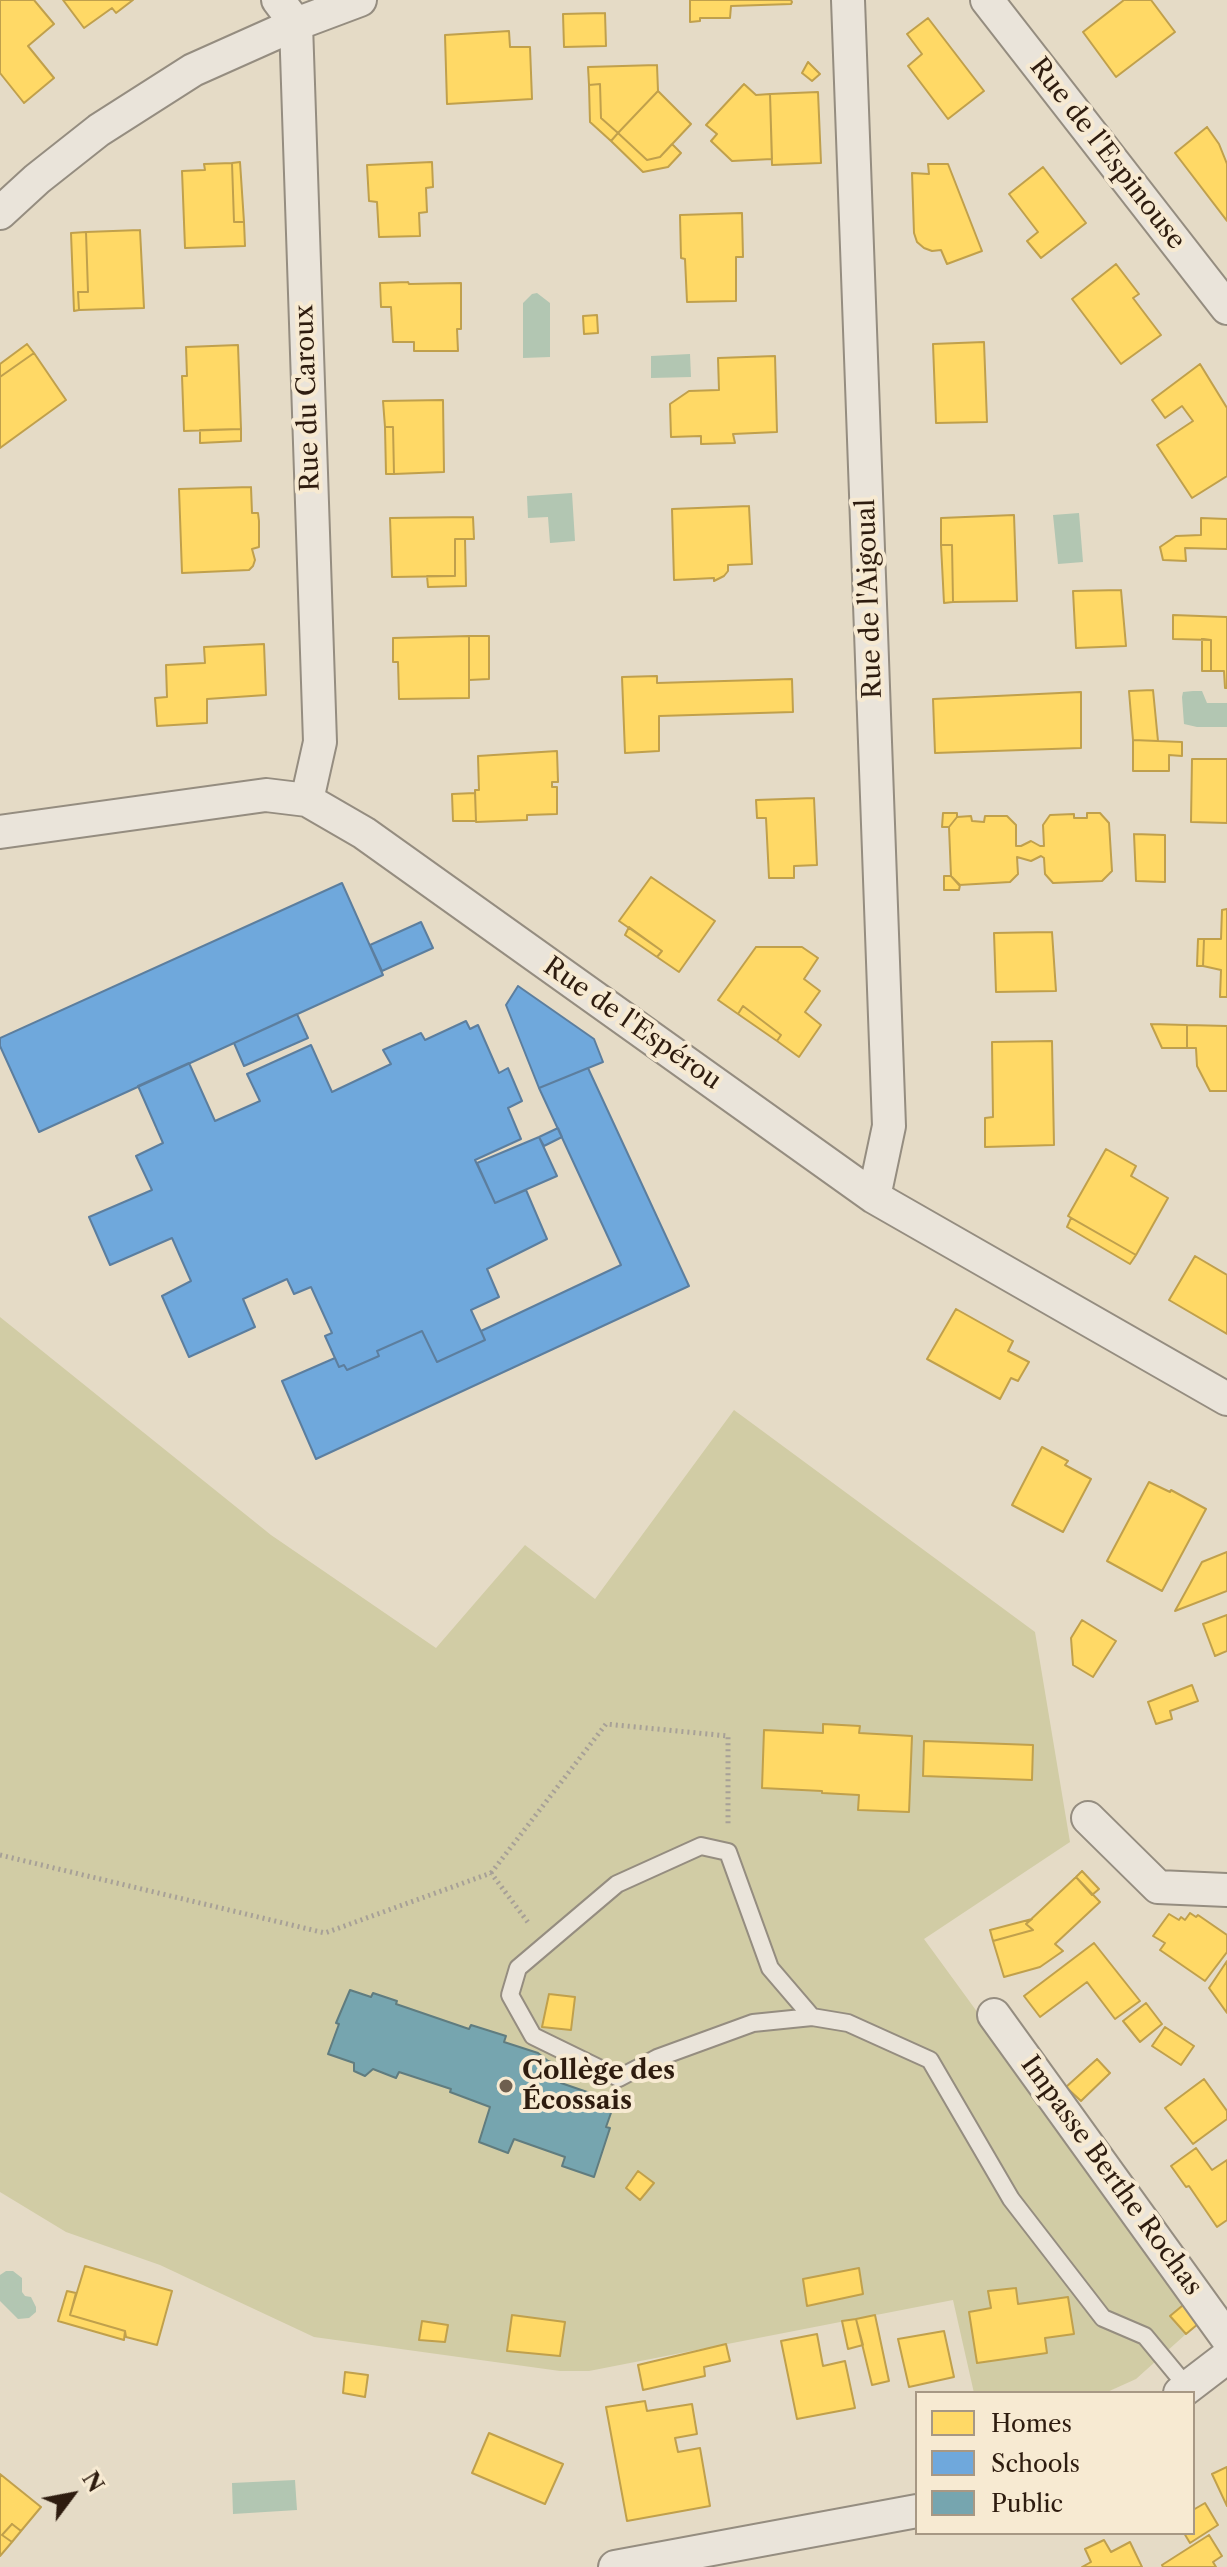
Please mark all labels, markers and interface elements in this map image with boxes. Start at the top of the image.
street label: Rue de l'Espinouse [1023,52,1191,256]
street label: Rue du Caroux [289,304,327,492]
street label: Rue de l'Aigoual [851,499,889,699]
street label: Rue de l'Espérou [537,951,727,1097]
street label: Impasse Berthe Rochas [1014,2050,1208,2302]
place label: Collège des Écossais [522,2055,675,2116]
marker: Collège des Écossais [497,2077,515,2095]
legend [915,2391,1195,2535]
text: Homes [991,2409,1072,2438]
text: Schools [991,2449,1080,2478]
north arrow [32,2455,112,2535]
text: N [76,2467,109,2497]
text: Public [991,2489,1063,2518]

